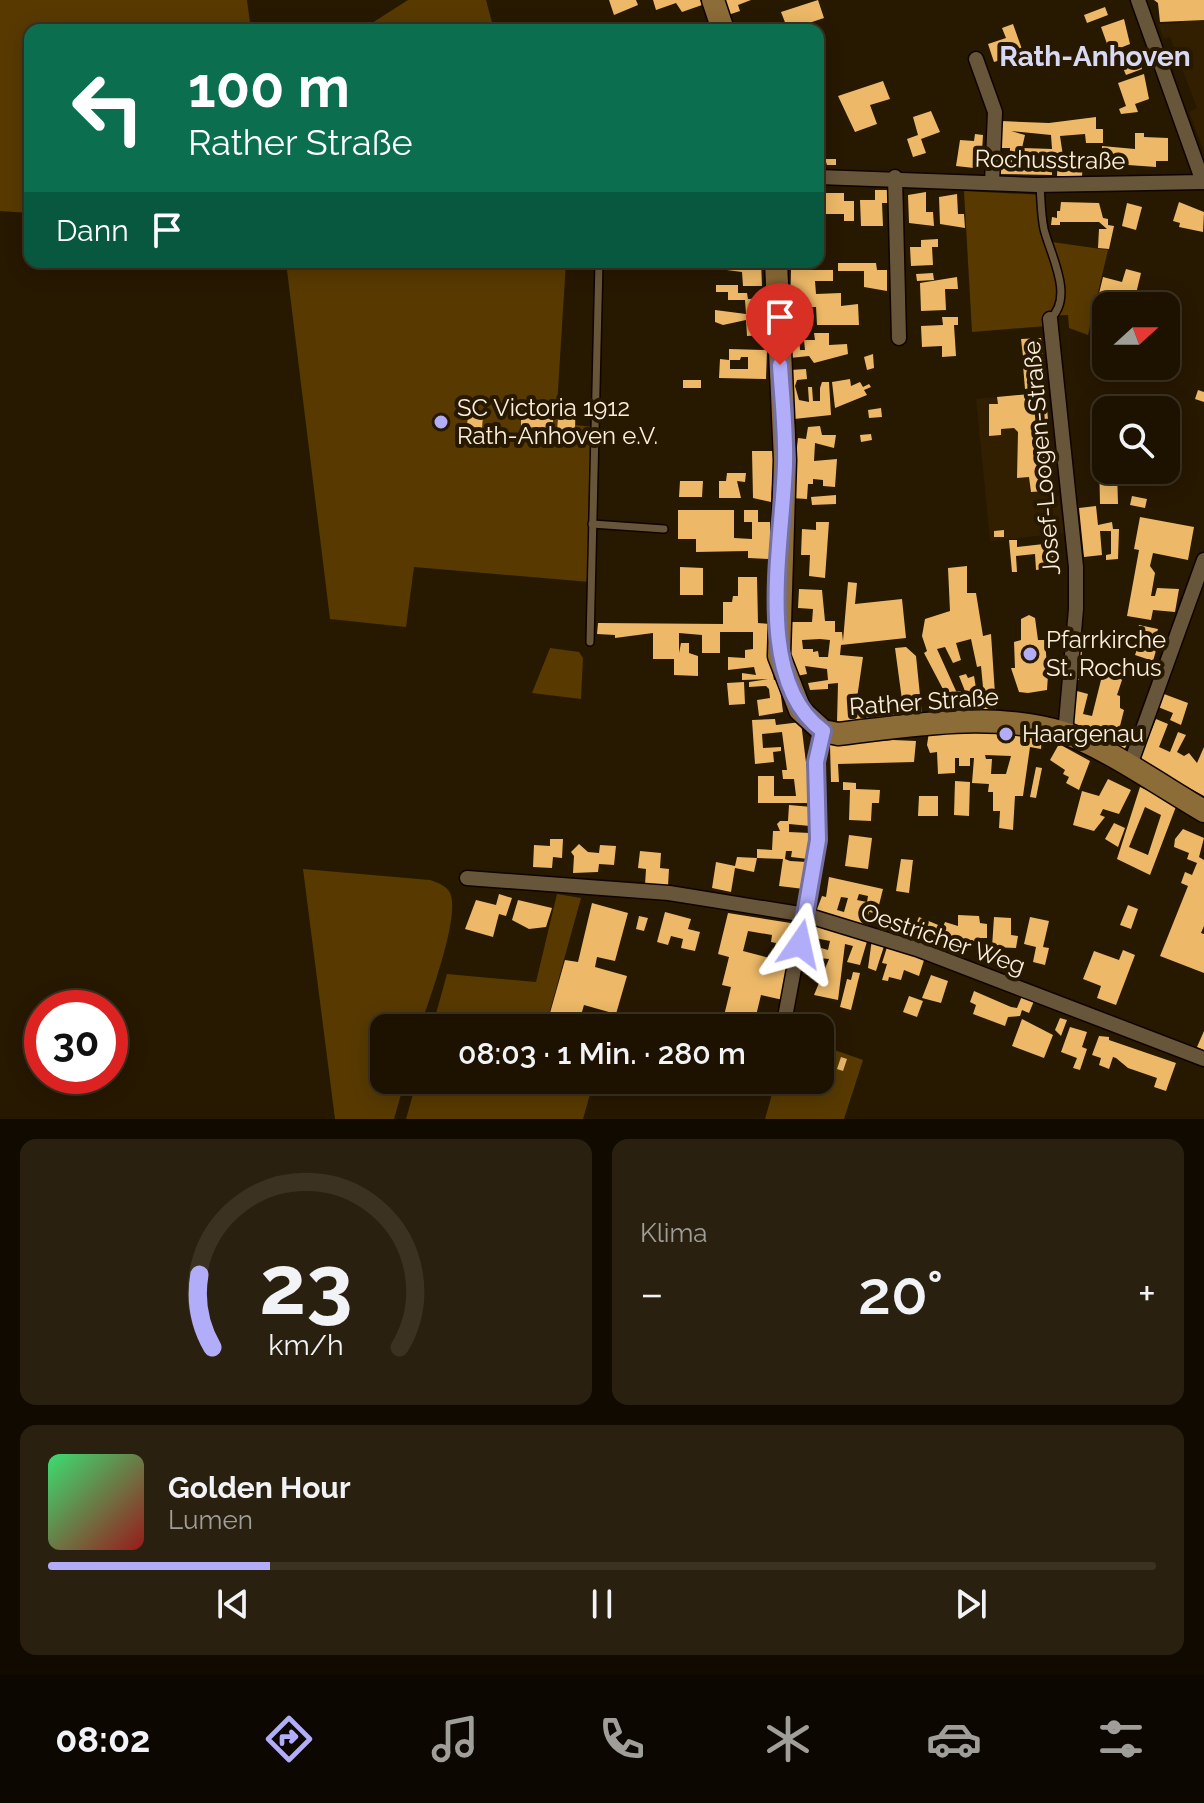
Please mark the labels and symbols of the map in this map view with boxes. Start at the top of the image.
district label: Rath-Anhoven [999,40,1191,73]
street label: Rochusstraße [974,144,1126,175]
pin [746,283,814,365]
north arrow [1092,292,1180,380]
street label: Josef-Loogen-Straße [1017,340,1066,576]
place label: SC Victoria 1912 Rath-Anhoven e.V. [457,393,658,450]
marker: SC Victoria 1912 Rath-Anhoven e.V. [432,413,450,431]
place label: Pfarrkirche St. Rochus [1046,625,1166,682]
marker: Pfarrkirche St. Rochus [1021,645,1039,663]
street label: Rather Straße [848,682,1000,721]
place label: Haargenau [1022,719,1144,748]
marker: Haargenau [997,725,1015,743]
street label: Oestricher Weg [857,897,1029,980]
position arrow [758,902,842,986]
speed limit sign: 30 [24,990,128,1094]

